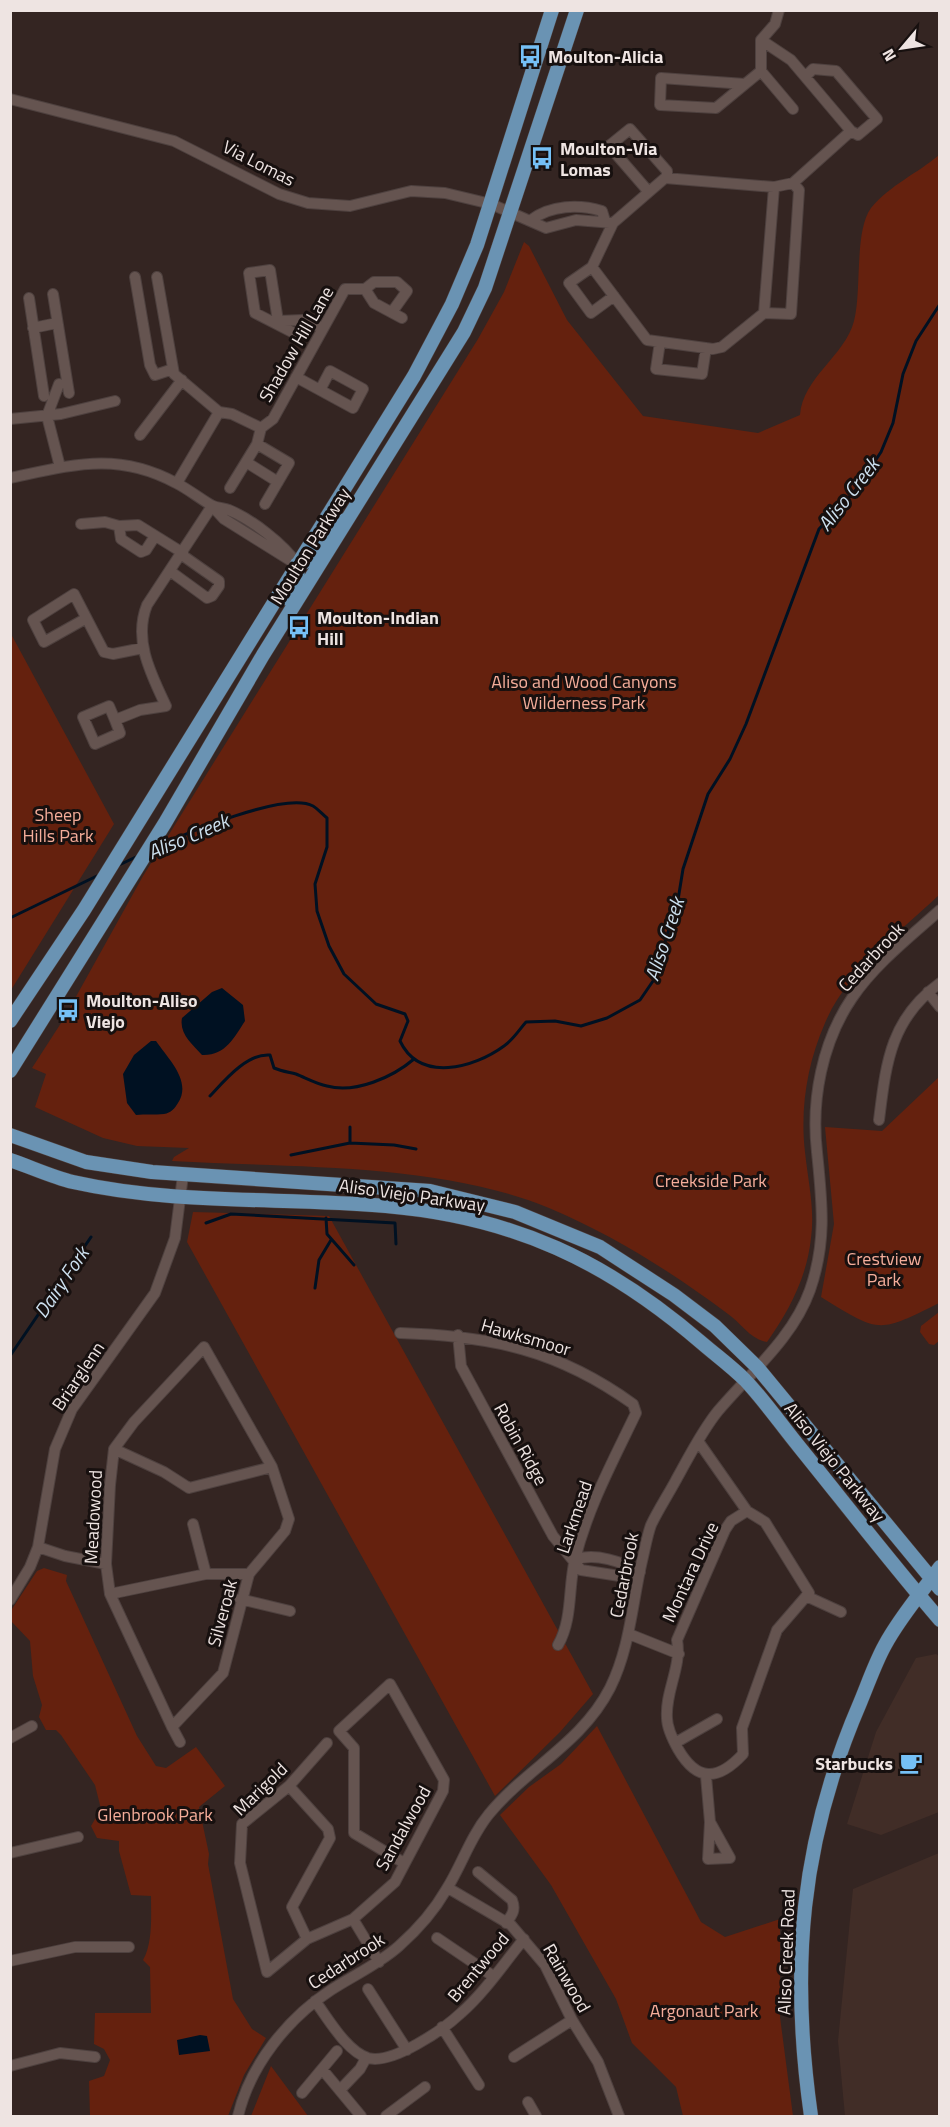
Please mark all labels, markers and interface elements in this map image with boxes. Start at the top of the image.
north arrow [872,18,932,78]
bus stop icon: Moulton-Alicia [517,43,543,69]
place label: Moulton-Alicia [548,43,663,70]
text: N [876,45,902,66]
street label: Via Lomas [218,133,300,193]
place label: Moulton-Via Lomas [560,135,657,183]
bus stop icon: Moulton-Via Lomas [529,145,555,171]
street label: Shadow Hill Lane [252,281,340,407]
water label: Aliso Creek [809,449,888,537]
street label: Moulton Parkway [263,482,357,610]
place label: Moulton-Indian Hill [317,604,439,652]
bus stop icon: Moulton-Indian Hill [286,614,312,640]
park label: Aliso and Wood Canyons Wilderness Park [491,668,677,716]
park label: Sheep Hills Park [22,801,94,849]
water label: Aliso Creek [142,804,236,867]
water label: Aliso Creek [636,891,693,985]
street label: Cedarbrook [832,916,911,998]
place label: Moulton-Aliso Viejo [86,987,198,1035]
bus stop icon: Moulton-Aliso Viejo [55,997,81,1023]
park label: Creekside Park [655,1167,767,1194]
street label: Aliso Viejo Parkway [337,1171,487,1219]
water label: Dairy Fork [26,1238,98,1324]
park label: Crestview Park [847,1245,922,1293]
street label: Hawksmoor [478,1311,574,1363]
street label: Briarglenn [45,1336,111,1416]
street label: Aliso Viejo Parkway [778,1396,892,1528]
street label: Robin Ridge [487,1398,555,1490]
street label: Meadowood [77,1469,109,1565]
street label: Larkmead [549,1477,599,1557]
street label: Montara Drive [655,1517,725,1627]
street label: Cedarbrook [602,1530,646,1620]
street label: Silveroak [200,1576,244,1650]
place label: Starbucks [815,1750,893,1777]
cafe icon: Starbucks [898,1750,924,1776]
street label: Marigold [227,1756,293,1822]
street label: Sandalwood [369,1781,437,1875]
park label: Glenbrook Park [97,1801,213,1828]
street label: Aliso Creek Road [770,1888,802,2016]
street label: Cedarbrook [302,1926,390,1996]
street label: Brentwood [441,1926,515,2008]
street label: Rainwood [536,1938,598,2018]
park label: Argonaut Park [650,1997,759,2024]

